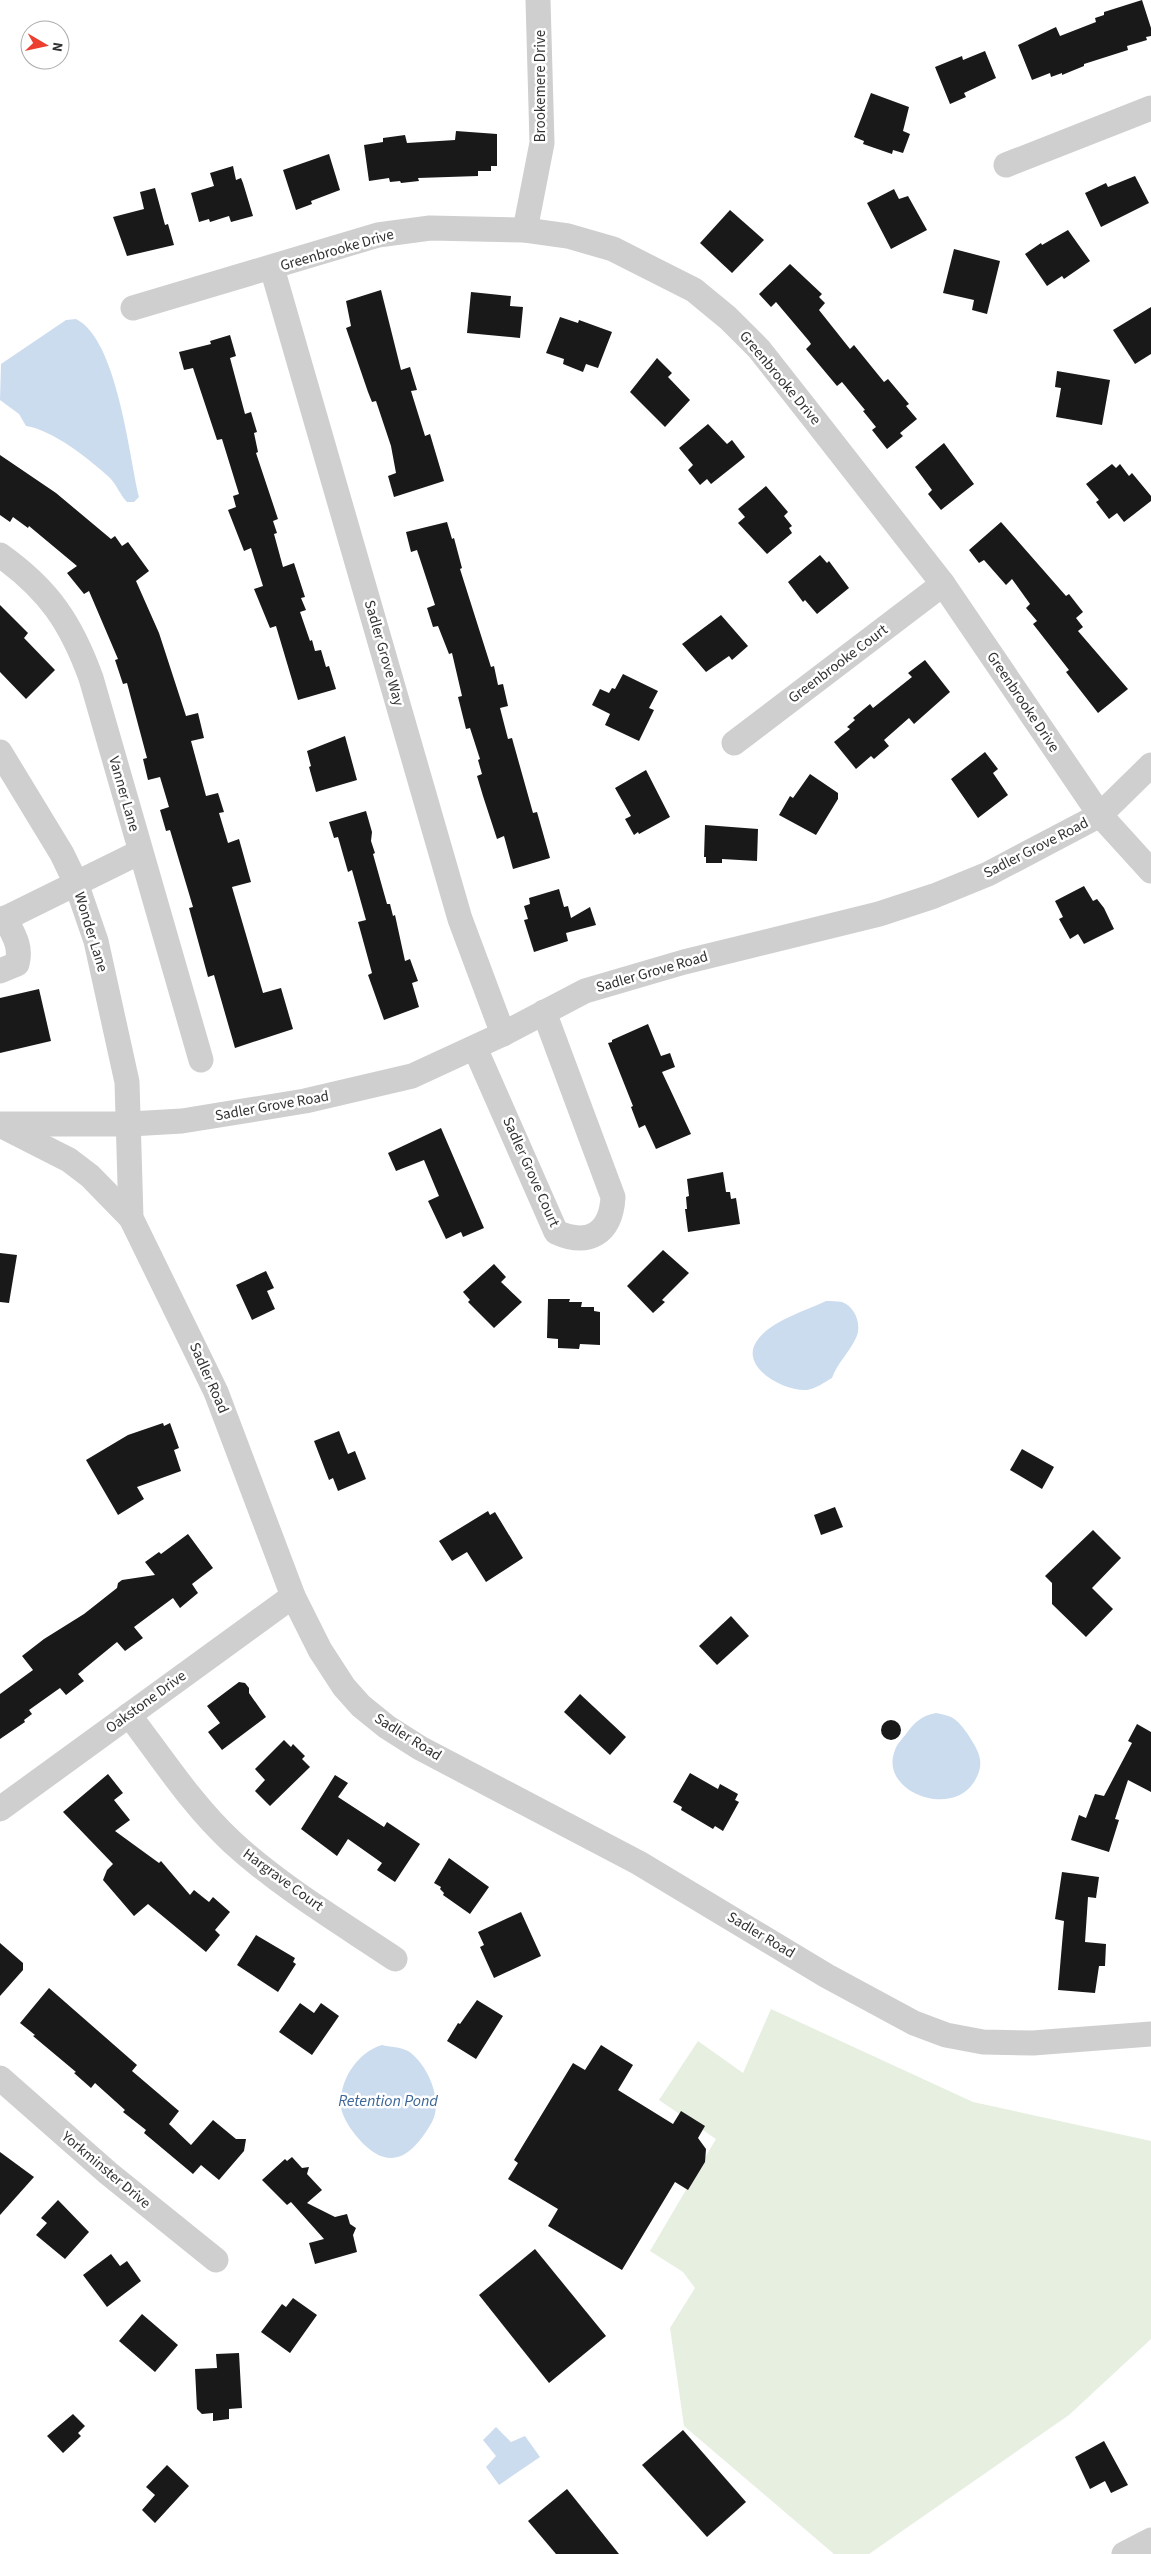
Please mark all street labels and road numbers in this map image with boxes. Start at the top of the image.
street label: Brookemere Drive [530,30,551,142]
street label: Greenbrooke Drive [278,224,396,276]
street label: Greenbrooke Drive [734,326,826,430]
street label: Sadler Grove Way [359,598,409,708]
street label: Greenbrooke Court [784,620,892,708]
street label: Greenbrooke Drive [982,648,1064,756]
street label: Vanner Lane [103,754,145,834]
street label: Sadler Grove Road [980,812,1092,884]
street label: Wonder Lane [69,889,113,975]
street label: Sadler Grove Road [594,946,710,998]
street label: Sadler Grove Road [213,1086,331,1126]
street label: Sadler Grove Court [497,1114,565,1230]
street label: Sadler Road [184,1339,234,1417]
street label: Oakstone Drive [101,1666,191,1738]
street label: Sadler Road [370,1708,446,1766]
street label: Hargrave Court [238,1844,328,1916]
street label: Sadler Road [723,1907,799,1963]
street label: Yorkminster Drive [56,2126,155,2214]

